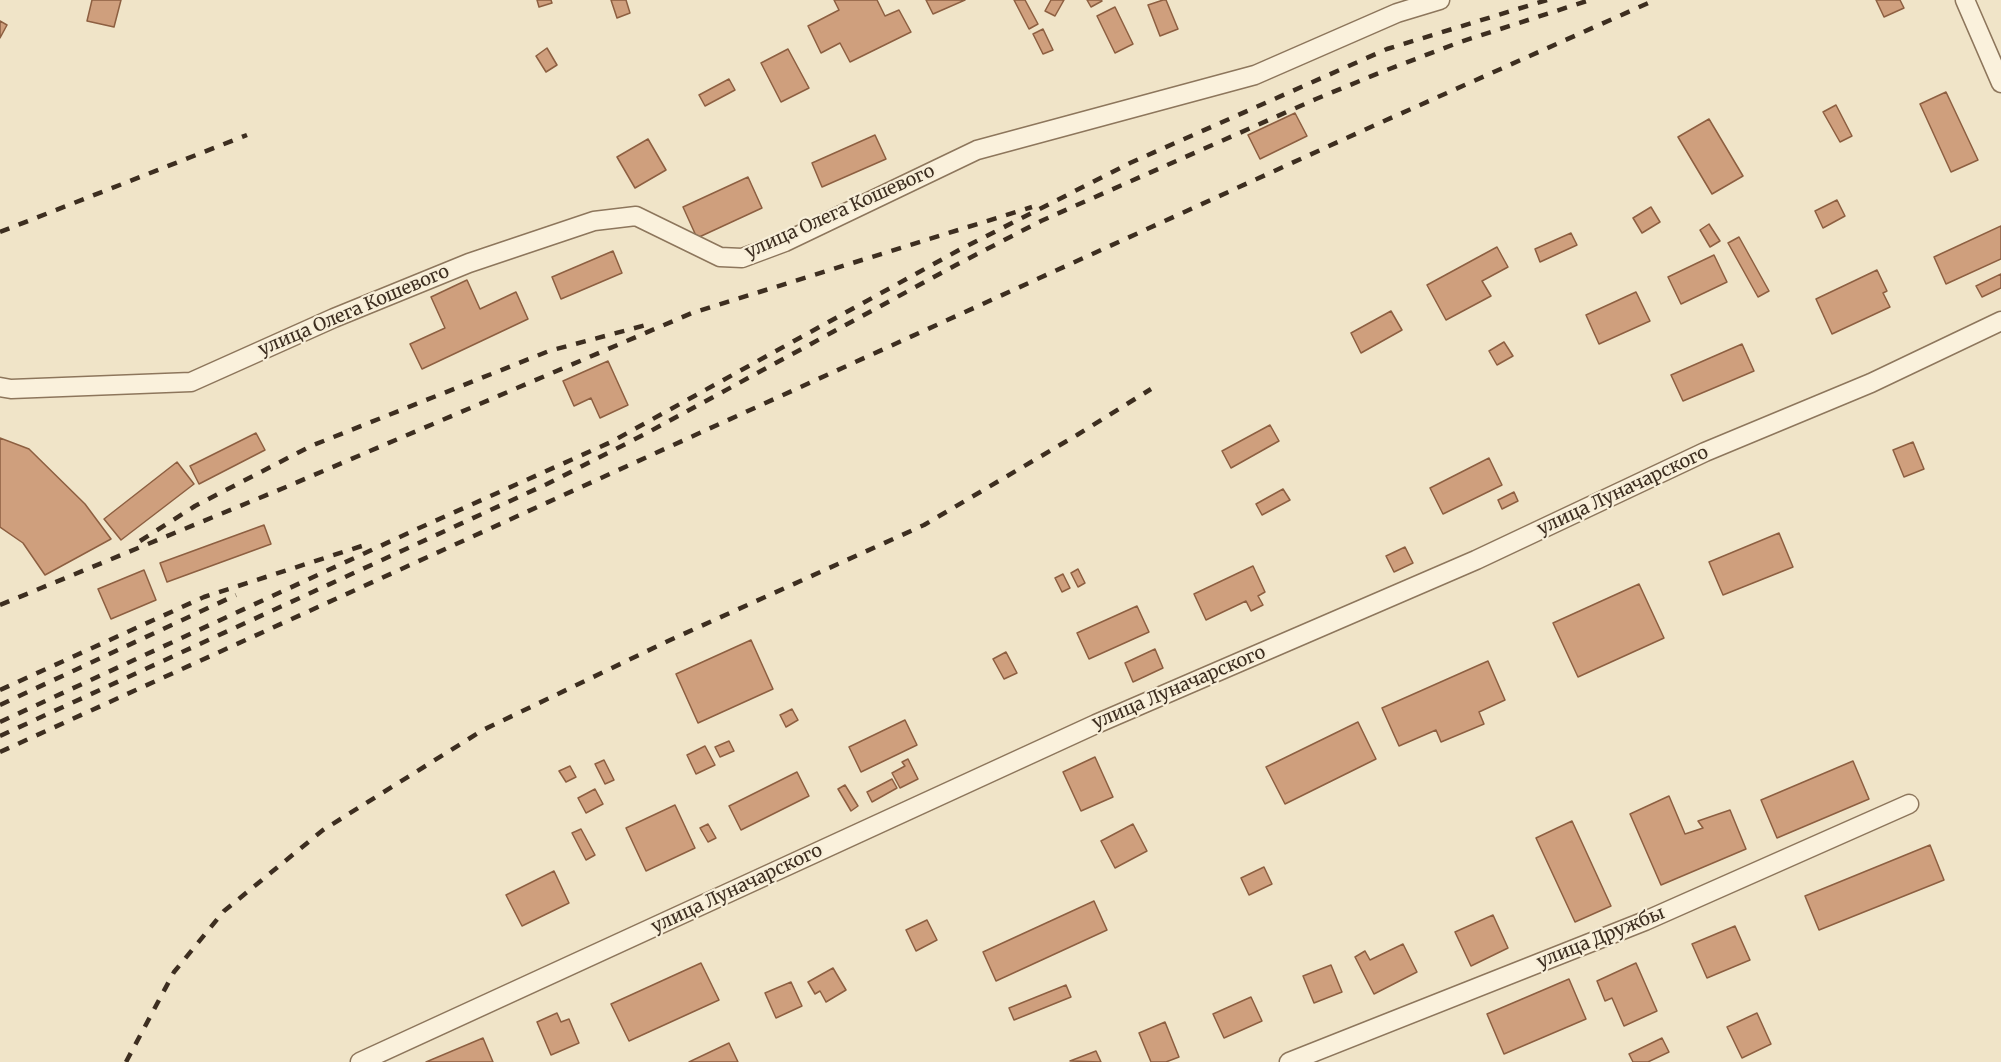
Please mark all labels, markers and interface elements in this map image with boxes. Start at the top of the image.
street label: улица Олега Кошевого [742,160,938,264]
street label: улица Олега Кошевого [255,261,453,361]
street label: улица Луначарского [1534,442,1712,540]
street label: улица Луначарского [1089,642,1269,734]
street label: улица Луначарского [648,840,826,938]
street label: улица Дружбы [1534,903,1668,973]

